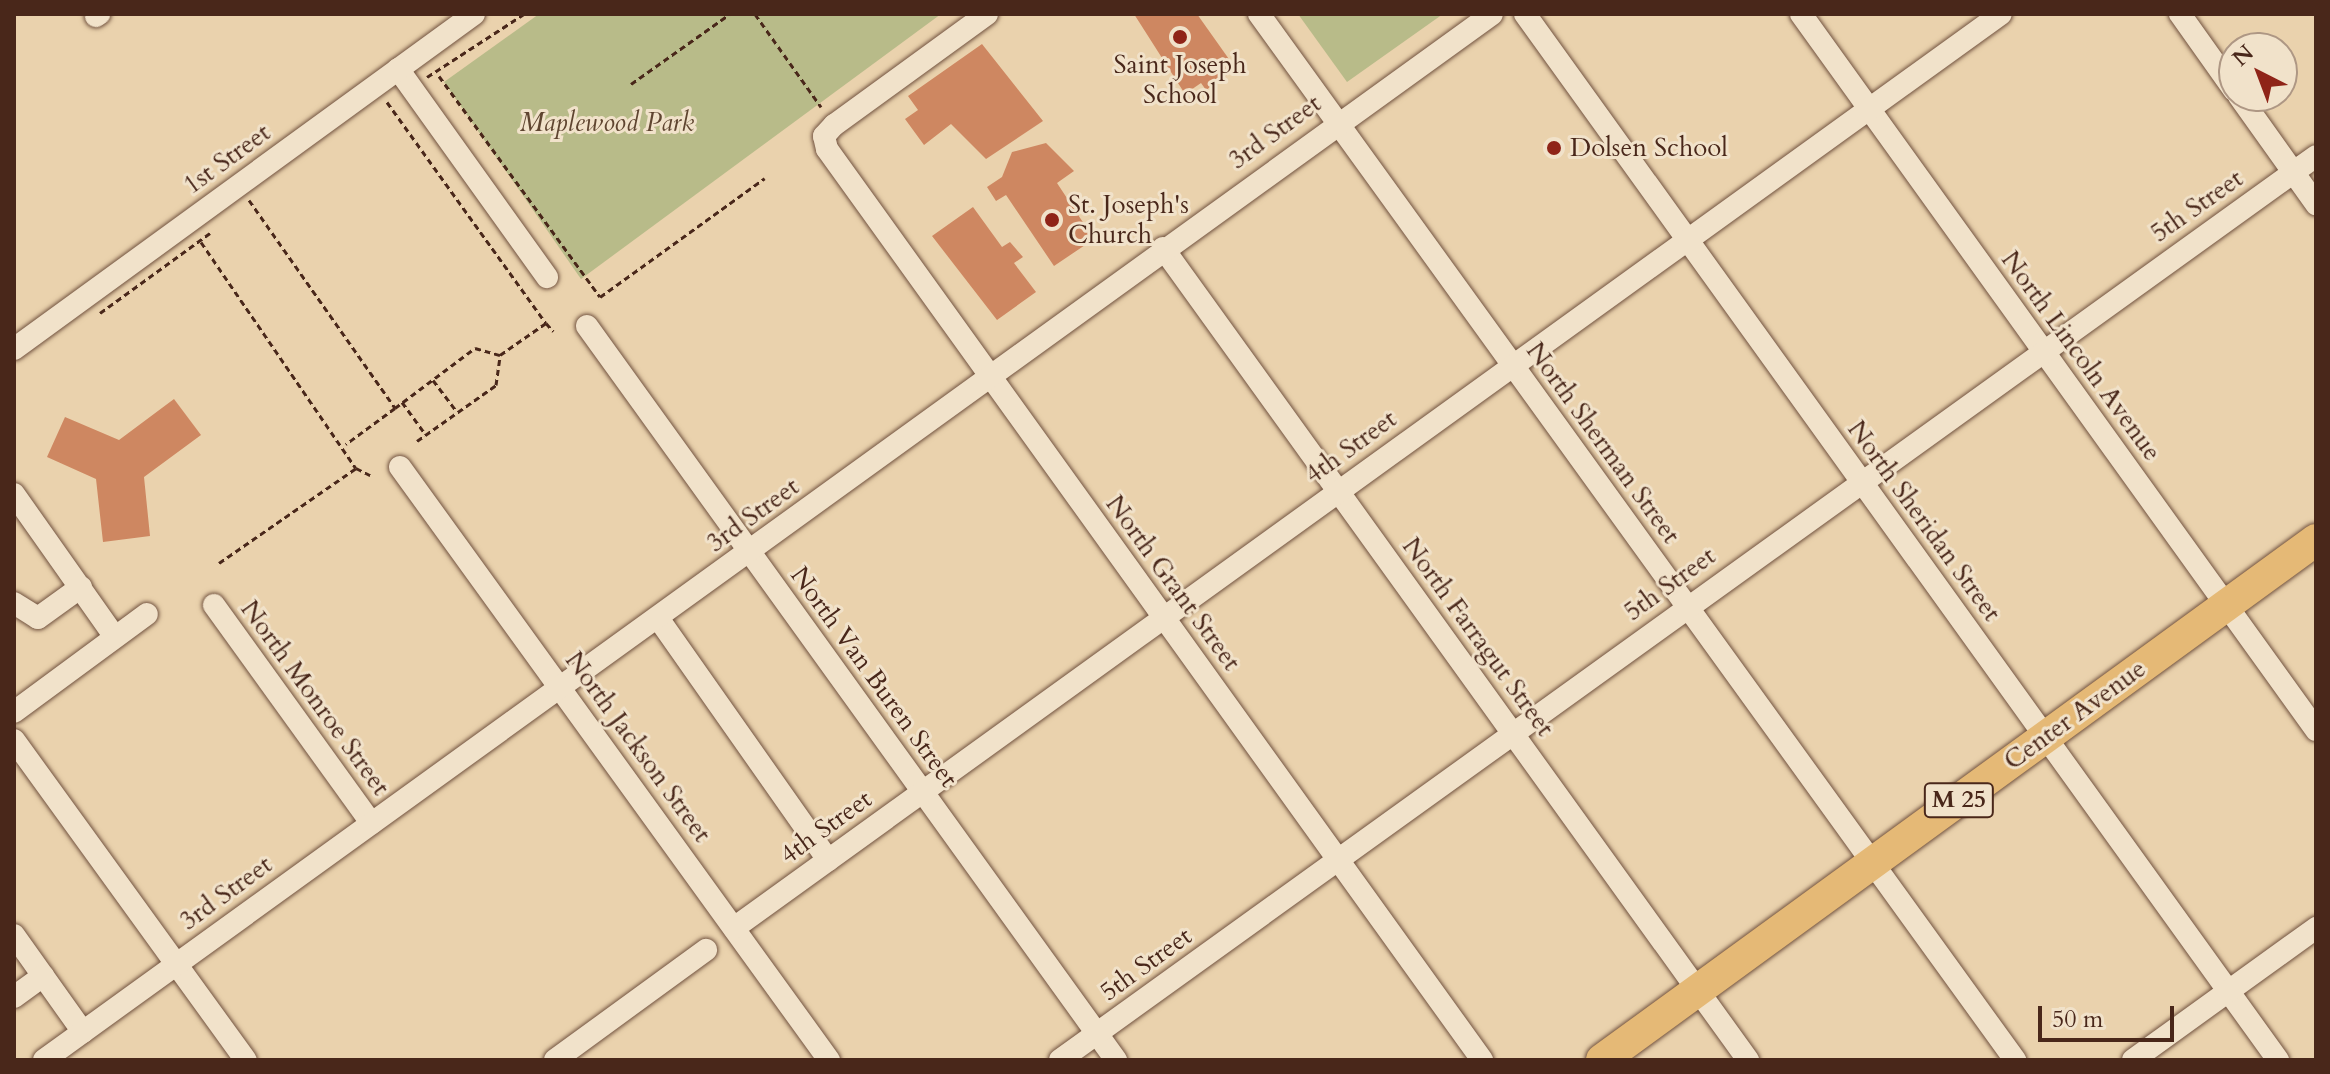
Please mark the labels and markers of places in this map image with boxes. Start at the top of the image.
marker: Saint Joseph School [1171,28,1189,46]
place label: Saint Joseph School [1113,49,1247,110]
place label: Dolsen School [1570,132,1728,164]
marker: Dolsen School [1545,139,1563,157]
place label: St. Joseph's Church [1068,189,1189,250]
marker: St. Joseph's Church [1043,211,1061,229]

